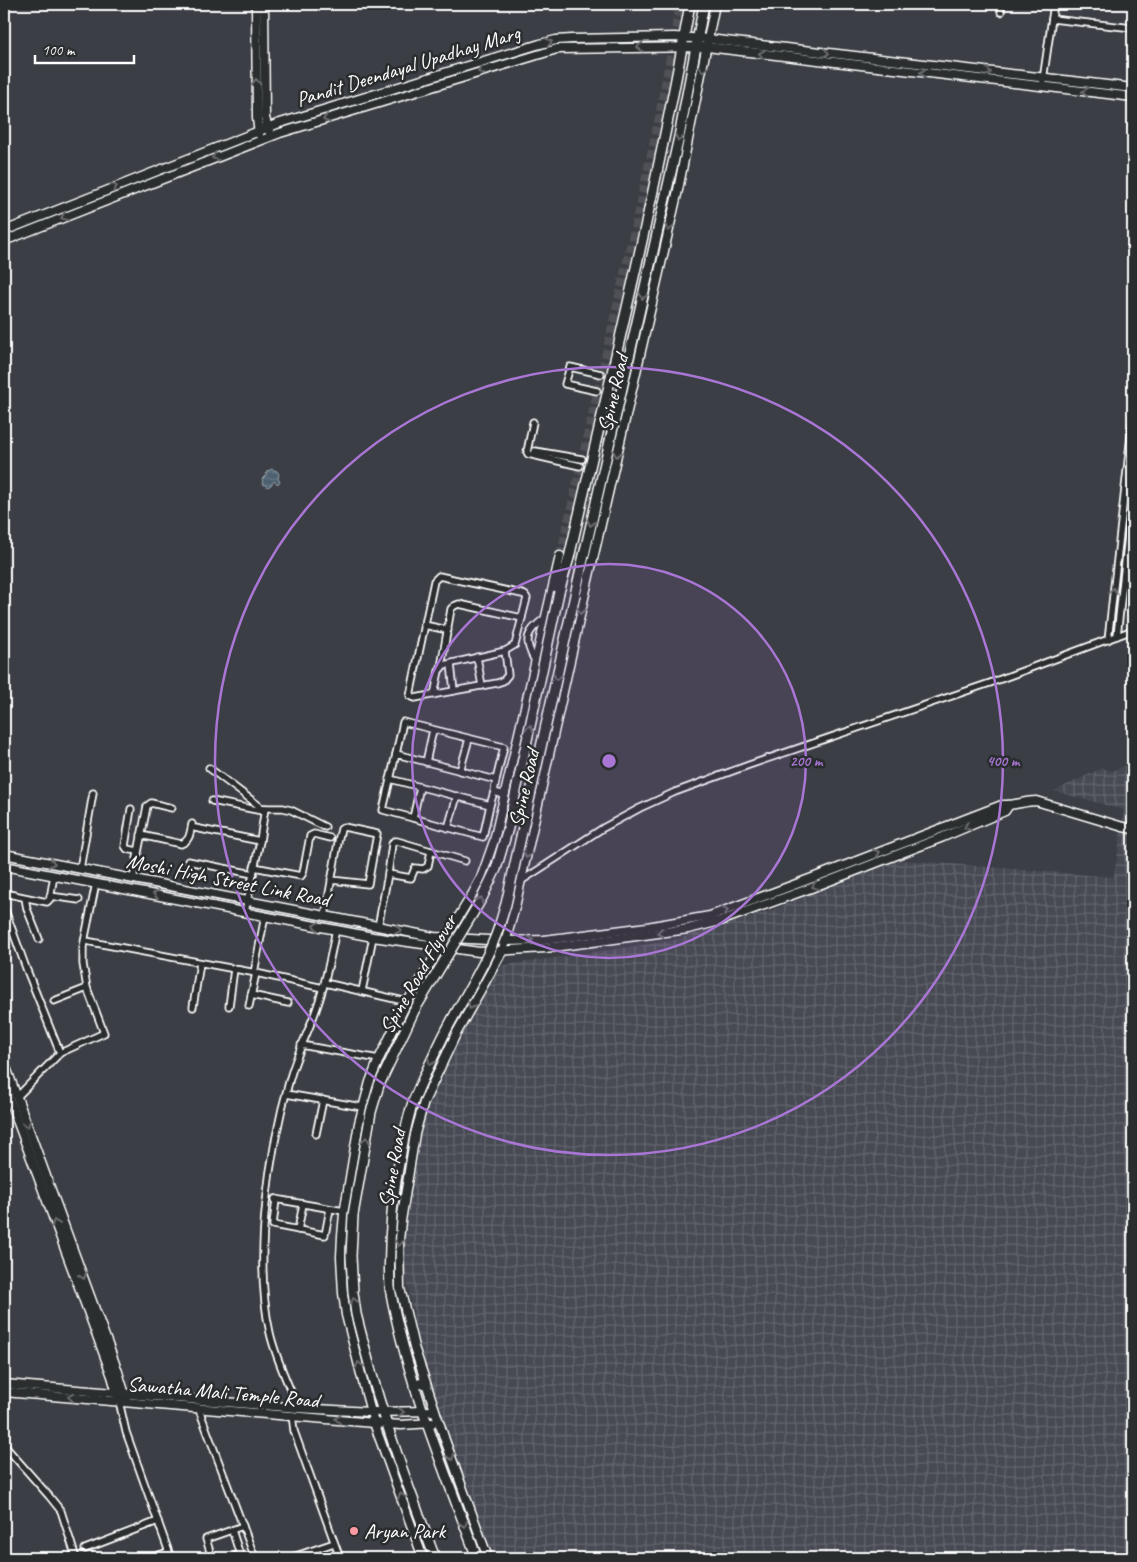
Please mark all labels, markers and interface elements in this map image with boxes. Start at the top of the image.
street label: Pandit Deendayal Upadhay Marg [293,19,525,112]
scale bar [35,32,134,64]
one-way arrow [545,37,554,48]
text: 100 m [42,41,76,60]
one-way arrow [636,42,644,52]
one-way arrow [823,47,831,58]
one-way arrow [758,49,766,60]
one-way arrow [698,65,708,73]
one-way arrow [478,66,486,76]
one-way arrow [984,66,992,77]
one-way arrow [919,68,927,79]
one-way arrow [251,78,261,86]
one-way arrow [1080,87,1088,98]
one-way arrow [322,113,330,123]
one-way arrow [674,133,685,142]
one-way arrow [212,151,220,161]
one-way arrow [109,183,118,193]
one-way arrow [60,211,69,221]
one-way arrow [664,223,675,232]
one-way arrow [638,292,649,301]
street label: Spine Road [591,349,635,434]
one-way arrow [612,450,623,459]
one-way arrow [586,518,597,527]
one-way arrow [1107,587,1118,595]
one-way arrow [576,606,587,615]
one-way arrow [552,673,563,682]
one-way arrow [524,724,535,733]
street label: Spine Road [502,744,546,829]
centre of rings [600,752,618,770]
text: 200 m [790,752,824,771]
text: 400 m [987,752,1021,771]
one-way arrow [963,821,972,832]
street label: Moshi High Street Link Road [124,848,335,913]
one-way arrow [872,849,881,859]
one-way arrow [522,851,533,859]
one-way arrow [47,857,56,868]
one-way arrow [812,881,820,891]
one-way arrow [152,890,161,900]
one-way arrow [474,897,484,906]
one-way arrow [720,906,729,916]
street label: Spine Road Flyover [373,908,464,1038]
one-way arrow [312,921,320,931]
one-way arrow [394,925,403,935]
one-way arrow [656,927,665,937]
one-way arrow [527,935,535,946]
one-way arrow [468,1001,478,1010]
one-way arrow [427,1057,438,1066]
one-way arrow [21,1119,31,1128]
street label: Spine Road [372,1124,412,1209]
one-way arrow [360,1136,370,1144]
one-way arrow [51,1220,61,1228]
one-way arrow [394,1239,405,1247]
one-way arrow [77,1271,87,1280]
one-way arrow [350,1297,360,1306]
one-way arrow [354,1361,364,1369]
street label: Sawatha Mali Temple Road [126,1371,324,1414]
one-way arrow [67,1392,75,1403]
one-way arrow [398,1407,405,1417]
one-way arrow [334,1414,342,1425]
one-way arrow [445,1452,455,1461]
one-way arrow [397,1492,407,1501]
place label: Aryan Park [364,1518,446,1544]
one-way arrow [458,1519,468,1527]
marker: Aryan Park [348,1525,360,1537]

